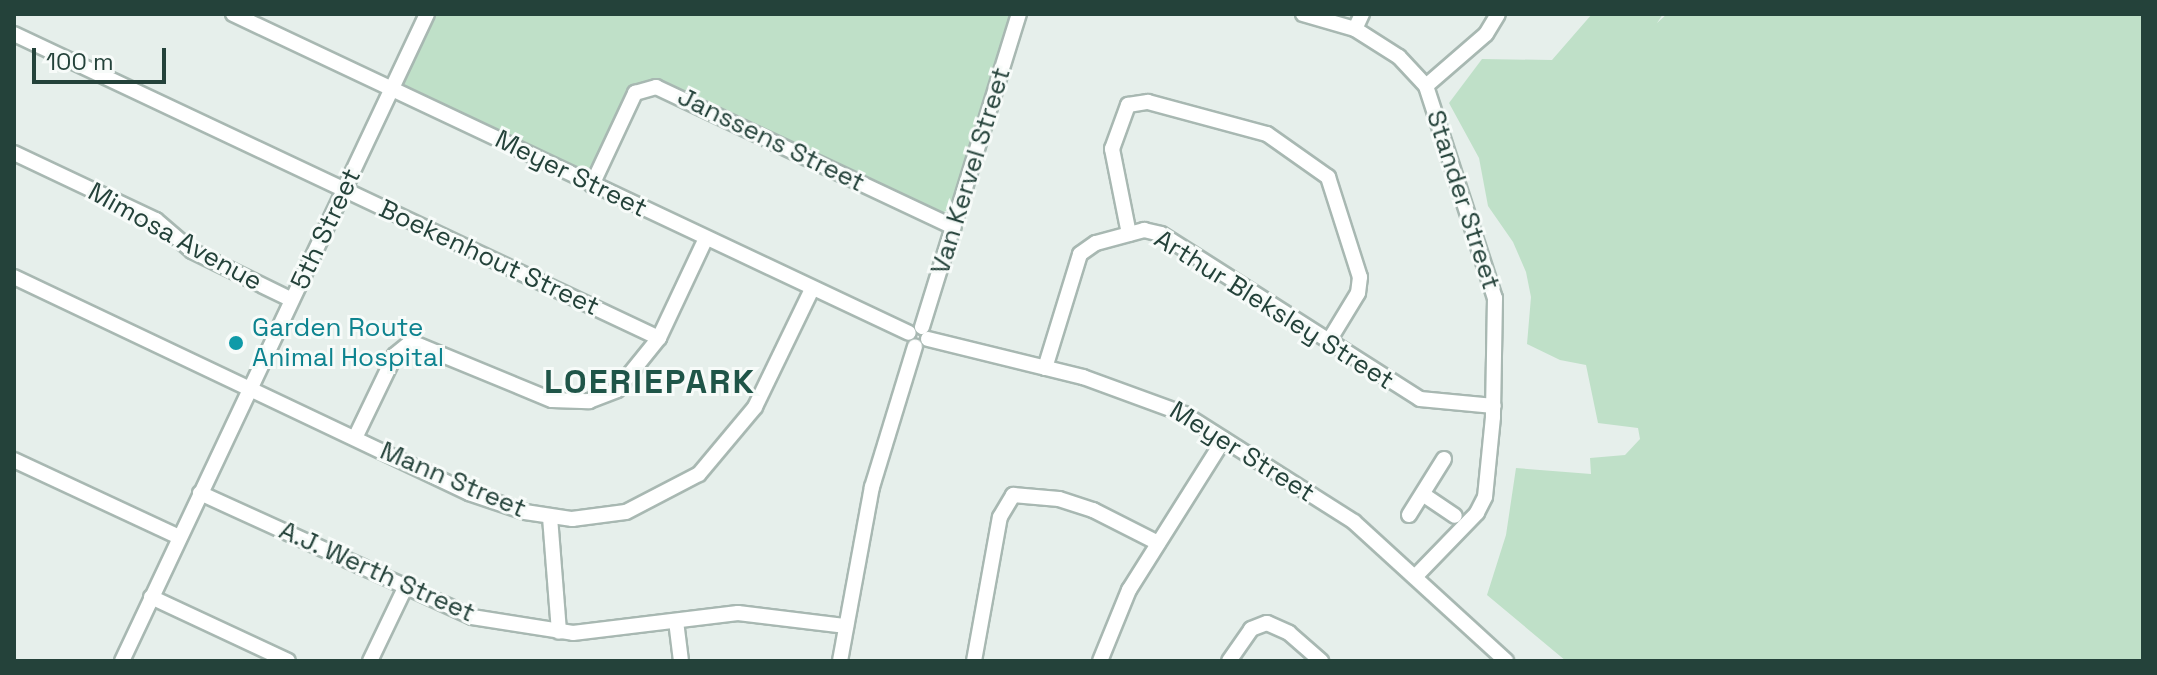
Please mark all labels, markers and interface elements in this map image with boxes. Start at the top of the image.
scale bar [36,32,170,82]
text: 100 m [46,46,114,77]
street label: Van Kervel Street [925,64,1017,278]
street label: Janssens Street [672,81,870,199]
street label: Stander Street [1419,106,1507,294]
street label: Meyer Street [490,124,652,224]
street label: 5th Street [284,164,368,294]
street label: Mimosa Avenue [82,176,268,298]
street label: Boekenhout Street [374,193,604,323]
street label: Arthur Bleksley Street [1149,224,1399,396]
place label: Garden Route Animal Hospital [252,312,444,374]
marker: Garden Route Animal Hospital [227,334,245,352]
district label: LOERIEPARK [544,362,756,402]
street label: Meyer Street [1164,395,1320,509]
street label: Mann Street [375,435,531,525]
street label: A.J. Werth Street [274,515,480,629]

